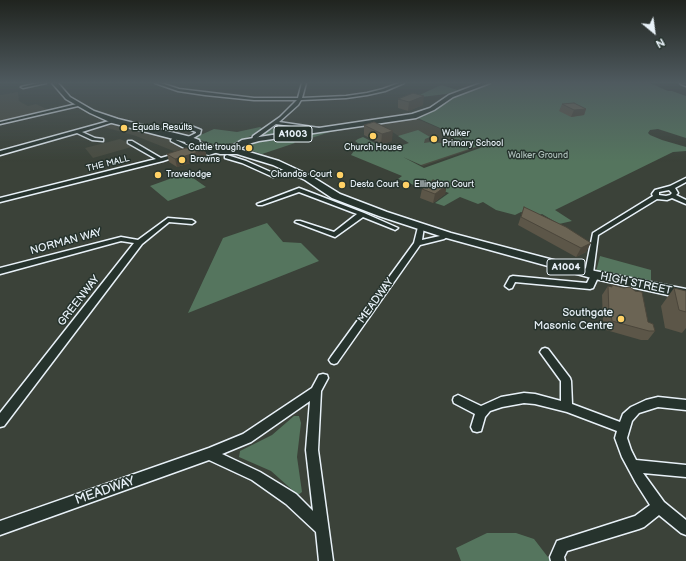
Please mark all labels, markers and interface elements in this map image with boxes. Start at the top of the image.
north arrow [634,12,674,52]
text: N [653,35,667,51]
marker: Equals Results [119,123,129,133]
place label: Equals Results [132,123,193,133]
road number: A1003 [274,126,312,142]
place label: Walker Primary School [442,129,503,150]
marker: Church House [368,131,378,141]
marker: Walker Primary School [429,134,439,144]
place label: Cattle trough [188,143,241,153]
marker: Cattle trough [244,143,254,153]
place label: Church House [344,143,402,153]
park label: Walker Ground [508,151,568,161]
street label: THE MALL [85,153,131,175]
marker: Browns [177,155,187,165]
place label: Browns [190,155,220,165]
marker: Travelodge [153,170,163,180]
place label: Travelodge [166,170,211,180]
place label: Chandos Court [271,170,332,180]
marker: Chandos Court [335,170,345,180]
marker: Desta Court [337,180,347,190]
place label: Desta Court [350,180,399,190]
marker: Ellington Court [401,180,411,190]
place label: Ellington Court [414,180,474,190]
street label: NORMAN WAY [29,226,103,258]
road number: A1004 [547,259,585,275]
street label: HIGH STREET [599,270,673,298]
street label: GREENWAY [55,273,103,329]
street label: MEADWAY [355,276,397,326]
place label: Southgate Masonic Centre [534,306,613,332]
marker: Southgate Masonic Centre [616,314,626,324]
street label: MEADWAY [73,474,137,508]

